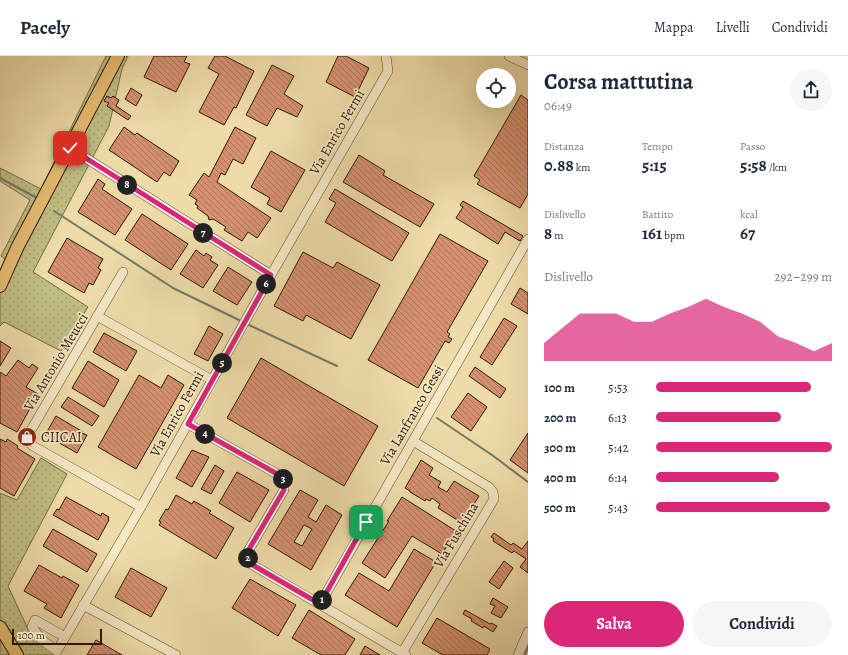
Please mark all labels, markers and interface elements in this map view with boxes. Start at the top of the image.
text: Pacely [20,15,70,41]
text: Mappa [654,18,694,37]
text: Livelli [716,18,750,37]
text: Condividi [772,18,828,37]
text: Corsa mattutina [544,67,693,97]
map controls [476,68,516,108]
button: locate [476,68,516,108]
button: share [790,69,832,111]
street label: Via Enrico Fermi [304,86,369,179]
text: 06:49 [544,97,572,114]
pin [53,131,87,165]
icon: check [59,137,81,159]
text: Distanza [544,139,584,154]
text: Tempo [642,139,673,154]
text: Passo [740,139,765,154]
text: 0.88 [544,154,574,177]
text: 5:15 [642,154,667,177]
text: 5:58 [740,154,767,177]
text: km [574,160,590,175]
text: /km [767,160,787,175]
pin: 8 [117,175,137,195]
text: 8 [124,177,130,192]
text: Dislivello [544,207,586,222]
text: Battito [642,207,673,222]
text: kcal [740,207,758,222]
text: 8 [544,222,552,245]
text: 161 [642,222,662,245]
text: 67 [740,222,755,245]
pin: 7 [193,223,213,243]
text: 7 [201,225,205,240]
text: m [552,228,564,243]
text: bpm [662,228,685,243]
text: Dislivello [544,268,593,285]
text: 292–299 m [774,268,832,285]
pin: 6 [256,274,276,294]
text: 6 [263,276,269,291]
street label: Via Antonio Meucci [19,310,93,415]
pin: 5 [212,353,232,373]
text: 5 [220,355,224,370]
street label: Via Lanfranco Gessi [375,361,448,469]
street label: Via Enrico Fermi [145,368,208,461]
text: 100 m [544,379,575,396]
text: 5:53 [608,379,628,396]
text: 200 m [544,409,577,426]
text: 6:13 [608,409,627,426]
pin: 4 [195,424,215,444]
shop icon: CIICAI [16,426,38,448]
text: 4 [202,426,208,441]
place label: CIICAI [41,428,82,447]
text: 300 m [544,439,576,456]
text: 5:42 [608,439,629,456]
pin: 3 [273,469,293,489]
text: 400 m [544,469,576,486]
text: 6:14 [608,469,627,486]
text: 3 [281,471,285,486]
street label: Via Fuschina [429,498,483,572]
text: 500 m [544,499,576,516]
text: 5:43 [608,499,628,516]
pin [349,505,383,539]
icon: arrive [355,511,377,533]
pin: 2 [238,548,258,568]
text: 2 [245,550,251,565]
pin: 1 [312,590,332,610]
text: 1 [320,592,324,607]
button: Salva [544,601,684,647]
button: Condividi [692,601,832,647]
scale bar [12,627,102,646]
text: 100 m [18,628,45,643]

